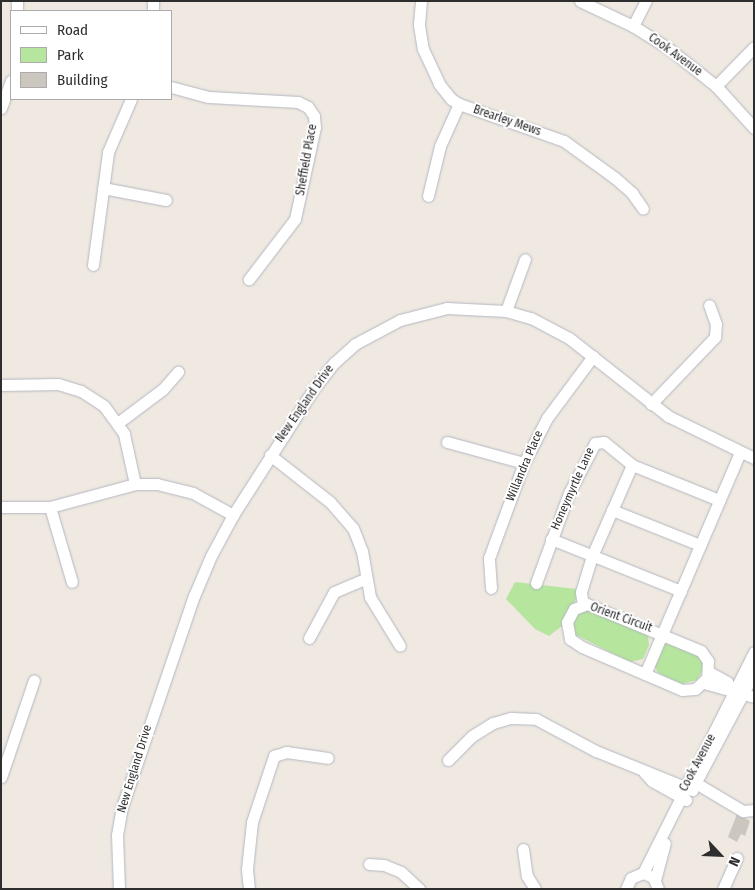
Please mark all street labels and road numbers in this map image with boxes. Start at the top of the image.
street label: Cook Avenue [645,31,705,79]
street label: Brearley Mews [471,103,543,139]
street label: Sheffield Place [294,123,320,197]
street label: New England Drive [273,362,337,446]
street label: Willandra Place [504,428,546,504]
street label: Honeymyrtle Lane [548,445,598,533]
street label: Orient Circuit [588,600,654,636]
street label: New England Drive [115,723,155,815]
street label: Cook Avenue [677,732,719,794]

